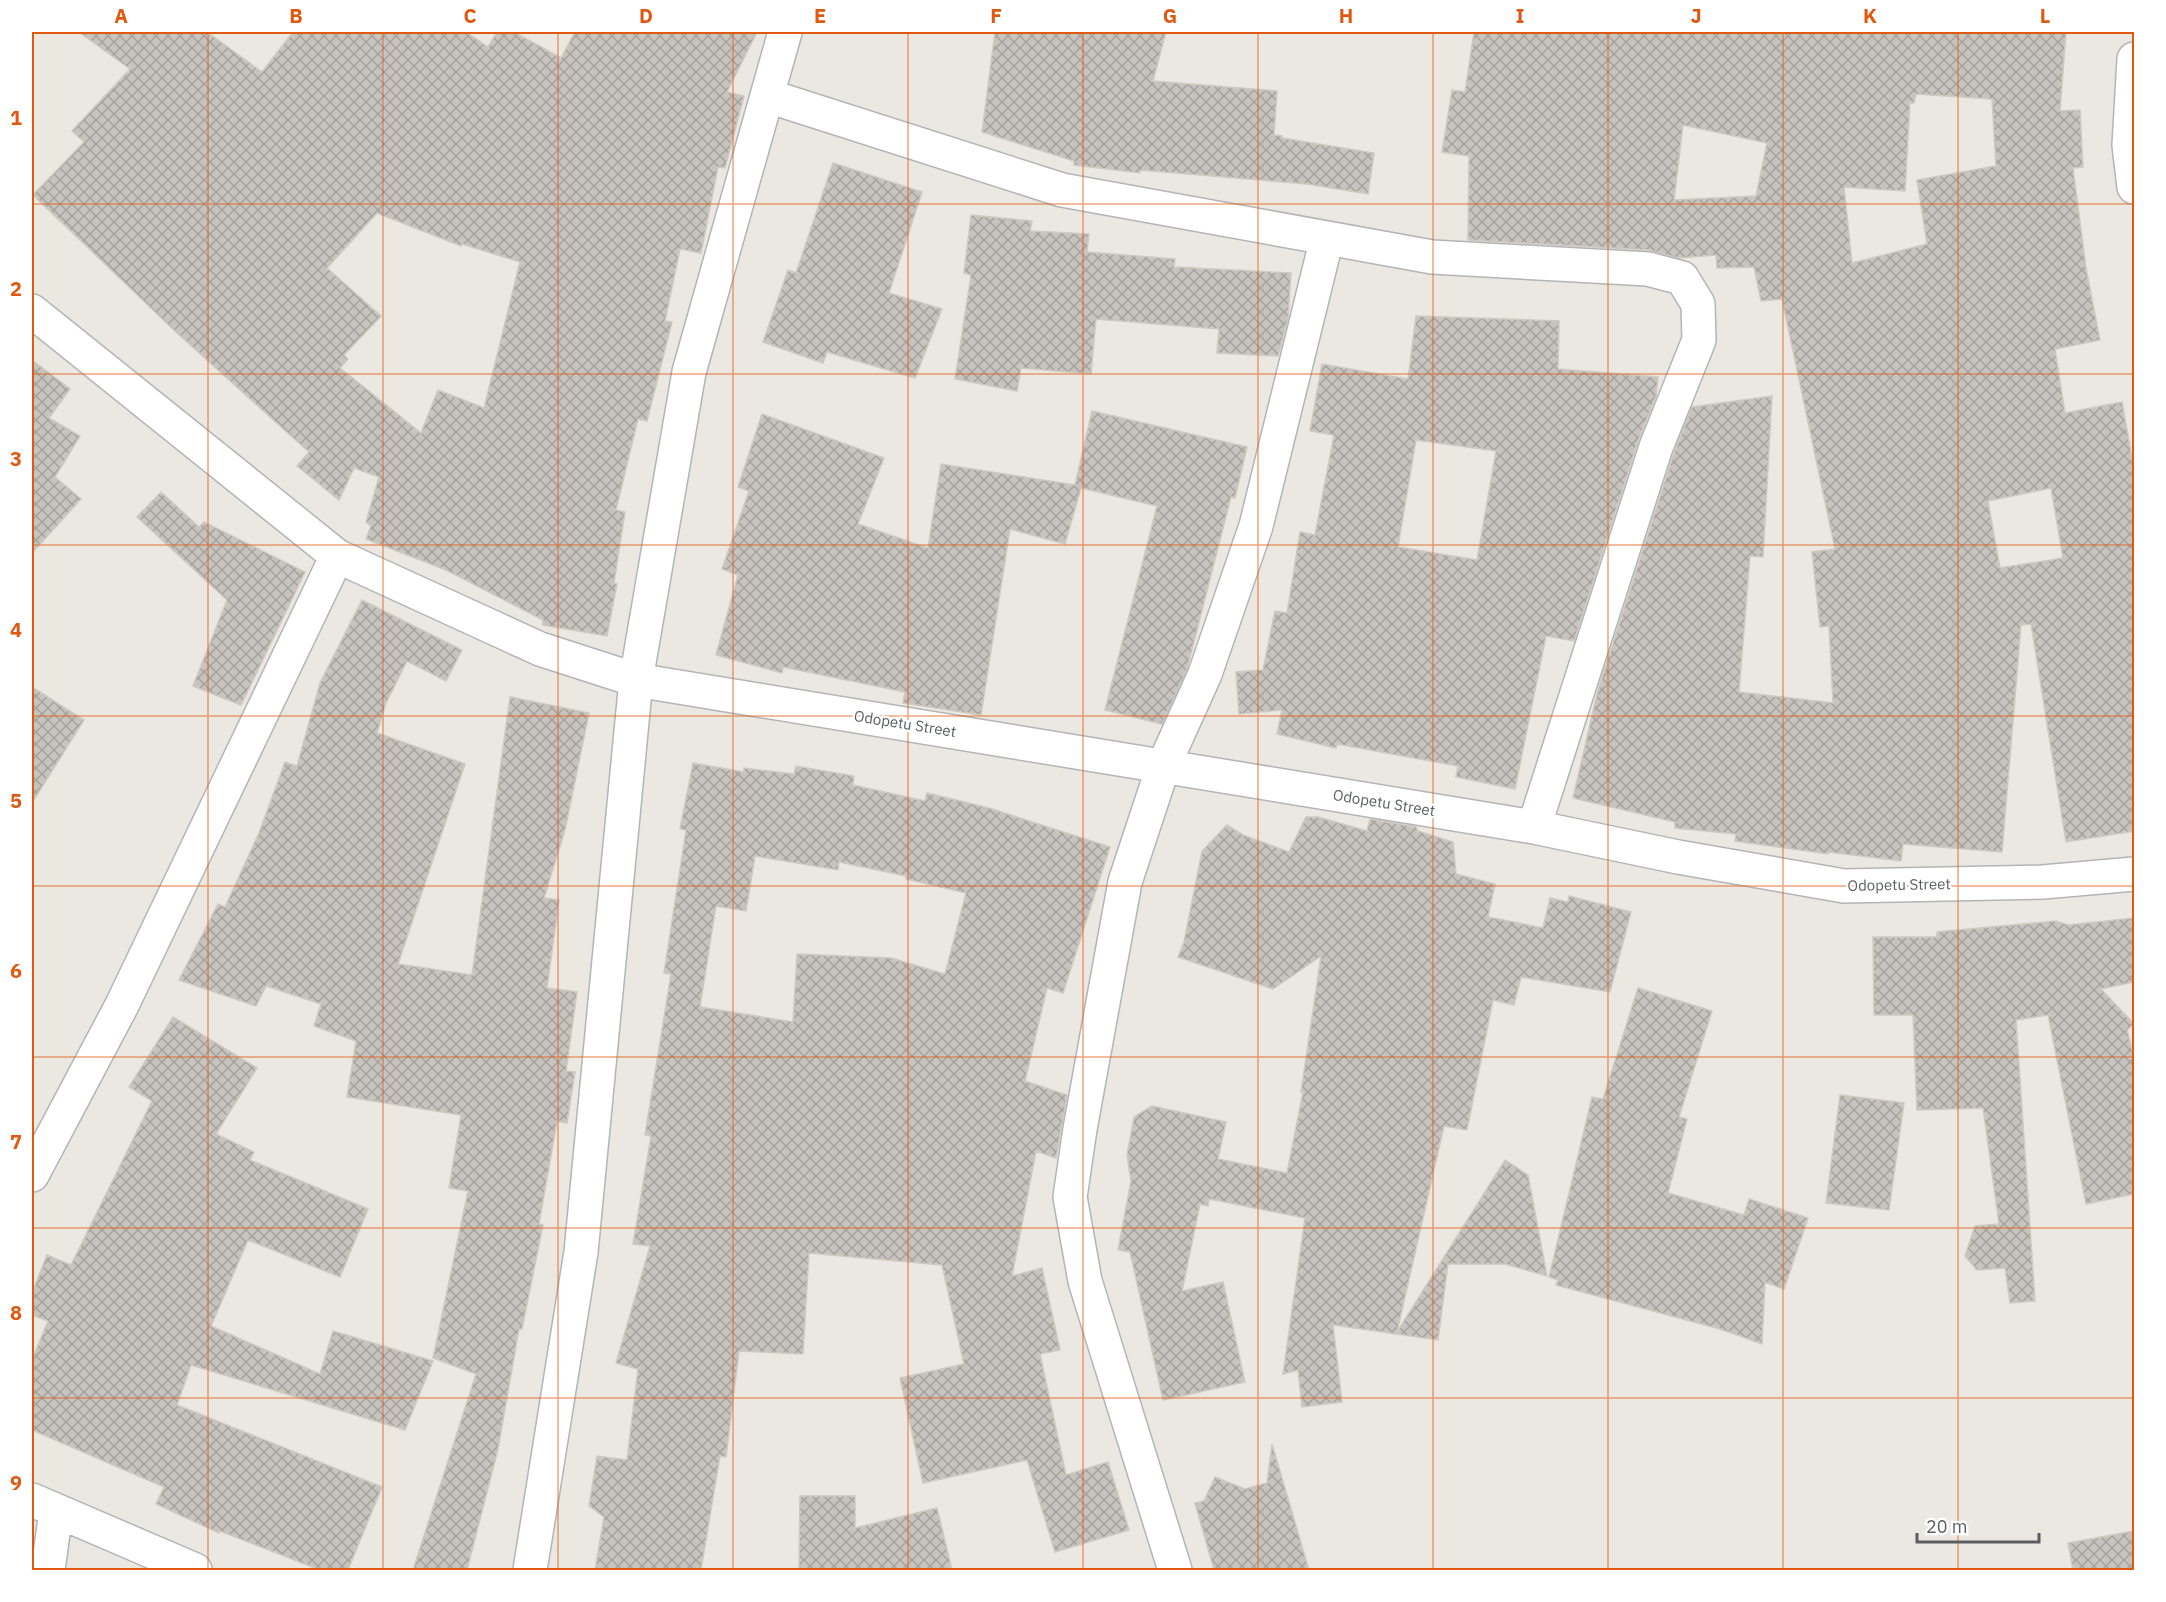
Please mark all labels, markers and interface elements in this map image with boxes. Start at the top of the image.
text: A [114,2,128,29]
text: B [289,2,303,29]
text: C [463,2,477,29]
text: D [639,2,653,29]
text: E [814,2,826,29]
text: F [990,2,1002,29]
text: G [1163,2,1177,29]
text: H [1339,2,1353,29]
text: I [1516,2,1524,29]
text: J [1690,2,1702,29]
text: K [1863,2,1877,29]
text: L [2040,2,2050,29]
text: 1 [10,104,22,131]
text: 2 [10,275,22,302]
text: 3 [10,445,22,472]
text: 4 [10,616,22,643]
street label: Odopetu Street [853,706,957,741]
street label: Odopetu Street [1332,785,1436,820]
text: 5 [10,787,22,814]
street label: Odopetu Street [1847,874,1951,895]
text: 6 [10,957,22,984]
text: 7 [10,1128,22,1155]
text: 8 [10,1299,22,1326]
text: 9 [10,1469,22,1496]
scale bar [1917,1506,2038,1544]
text: 20 m [1926,1515,1968,1538]

